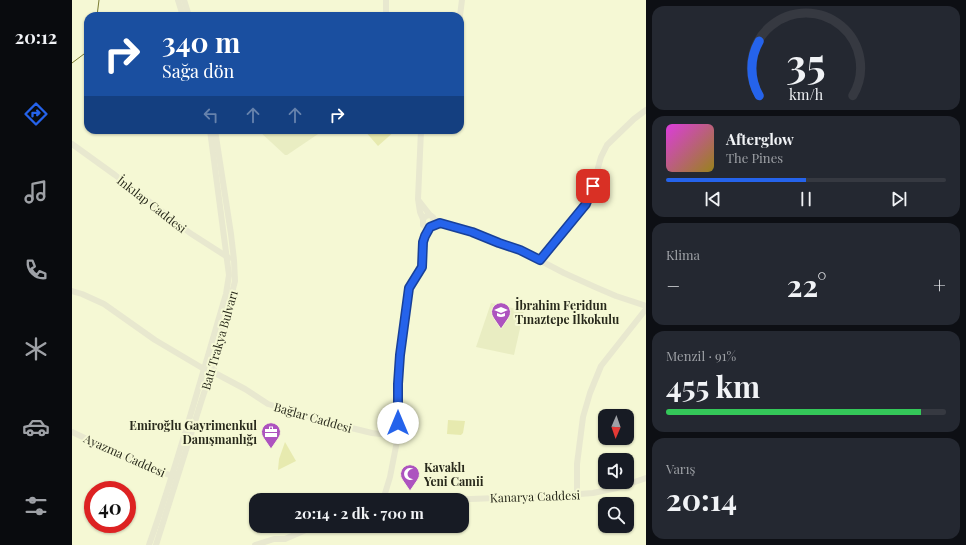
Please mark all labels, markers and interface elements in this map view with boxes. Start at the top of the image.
text: 340 m [162,23,240,60]
text: 20:12 [15,25,57,49]
icon: right [96,28,148,80]
text: 35 [786,34,826,89]
text: Sağa dön [162,59,234,83]
text: km/h [789,85,824,104]
icon: directions [22,100,50,128]
icon: left [200,104,222,126]
icon: ahead [242,104,264,126]
icon: ahead [284,104,306,126]
icon: right [326,104,348,126]
text: Afterglow [726,129,794,149]
text: The Pines [726,149,783,166]
pin [576,169,610,203]
street label: İnkılap Caddesi [114,172,190,236]
icon: arrive [582,175,604,197]
icon: music [22,178,50,206]
icon: previous [702,188,724,210]
icon: pause [795,188,817,210]
icon: next [888,188,910,210]
text: Klima [666,246,700,263]
icon: phone [22,256,50,284]
text: 22° [787,265,827,305]
text: − [666,270,680,300]
text: + [933,270,946,300]
street label: Batı Trakya Bulvarı [197,288,241,392]
place label: İbrahim Feridun Tınaztepe İlkokulu [515,297,620,327]
school or university icon: İbrahim Feridun Tınaztepe İlkokulu [490,301,512,329]
icon: climate [22,335,50,363]
text: Menzil · 91% [666,347,736,364]
text: 455 km [666,366,760,406]
street label: Bağlar Caddesi [272,398,354,436]
position arrow [377,402,419,444]
north arrow [598,409,634,445]
map controls [598,409,634,533]
icon: car [22,413,50,441]
place label: Emiroğlu Gayrimenkul Danışmanlığı [129,417,257,447]
office icon: Emiroğlu Gayrimenkul Danışmanlığı [260,421,282,449]
street label: Ayazma Caddesi [81,429,169,480]
button: sound [598,453,634,489]
place label: Kavaklı Yeni Camii [423,459,484,489]
text: Varış [666,460,695,477]
mosque icon: Kavaklı Yeni Camii [399,463,421,491]
text: 20:14 [666,479,737,519]
speed limit sign: 40 [84,481,136,533]
street label: Kanarya Caddesi [490,486,581,506]
icon: filters [22,492,50,520]
button: search [598,497,634,533]
text: 20:14 · 2 dk · 700 m [294,503,424,523]

